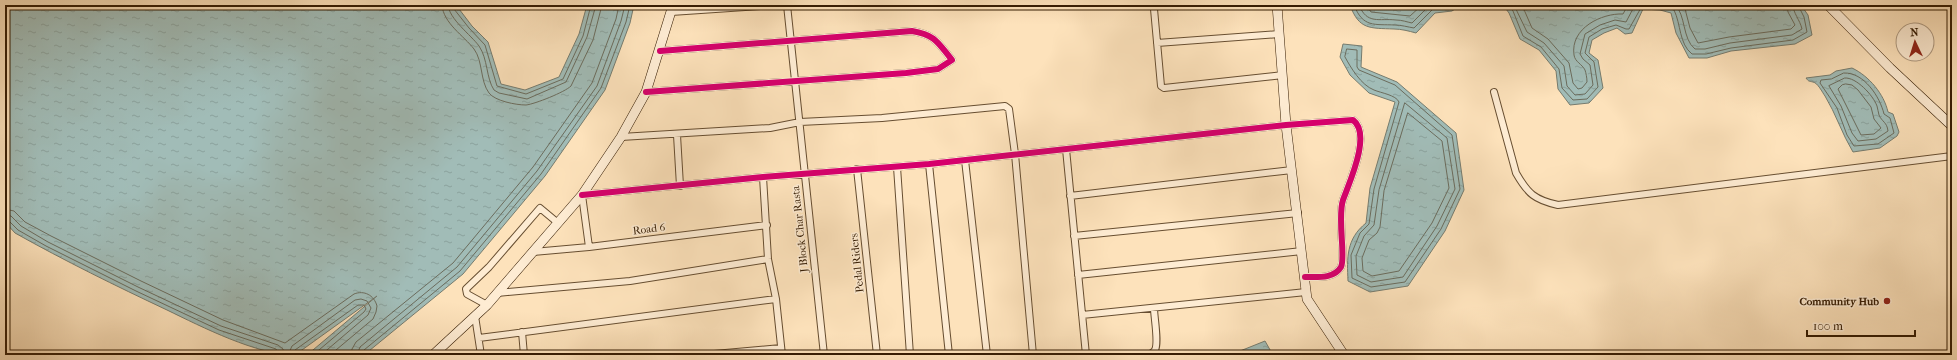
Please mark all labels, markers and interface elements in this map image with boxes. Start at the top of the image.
north arrow [1895,22,1935,62]
text: N [1910,26,1920,39]
street label: J Block Char Rasta [789,184,811,274]
street label: Road 6 [632,221,666,237]
street label: Pedal Riders [847,233,867,293]
place label: Community Hub [1799,295,1879,308]
marker: Community Hub [1882,296,1892,306]
scale bar [1807,312,1915,338]
text: 100 m [1813,319,1843,333]

